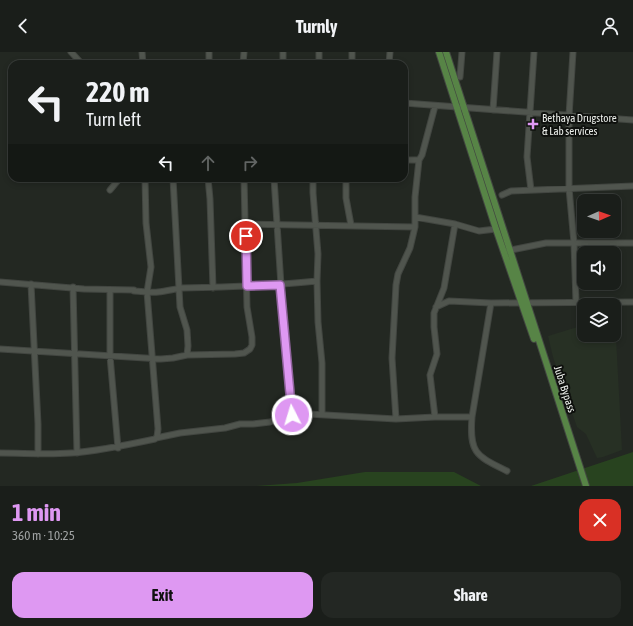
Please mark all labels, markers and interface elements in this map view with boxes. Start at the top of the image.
icon: back [12,15,34,37]
icon: person [599,15,621,37]
text: Turnly [296,16,337,37]
icon: left [20,76,72,128]
text: 220 m [86,76,149,108]
text: Turn left [86,109,141,130]
place label: Bethaya Drugstore & Lab services [542,112,617,137]
marker: Bethaya Drugstore & Lab services [527,118,539,130]
icon: left [155,152,177,174]
icon: ahead [197,152,219,174]
icon: right [239,152,261,174]
north arrow [577,194,621,238]
map controls [577,194,621,342]
pin [229,219,263,253]
icon: arrive [235,225,257,247]
button: sound [577,246,621,290]
button: layers [577,298,621,342]
street label: Juba Bypass [552,364,578,414]
position arrow [271,394,313,436]
text: 1 min [12,499,61,526]
button: close [579,499,621,541]
text: 360 m · 10:25 [12,528,75,543]
button: Exit [12,572,313,618]
button: Share [321,572,621,618]

